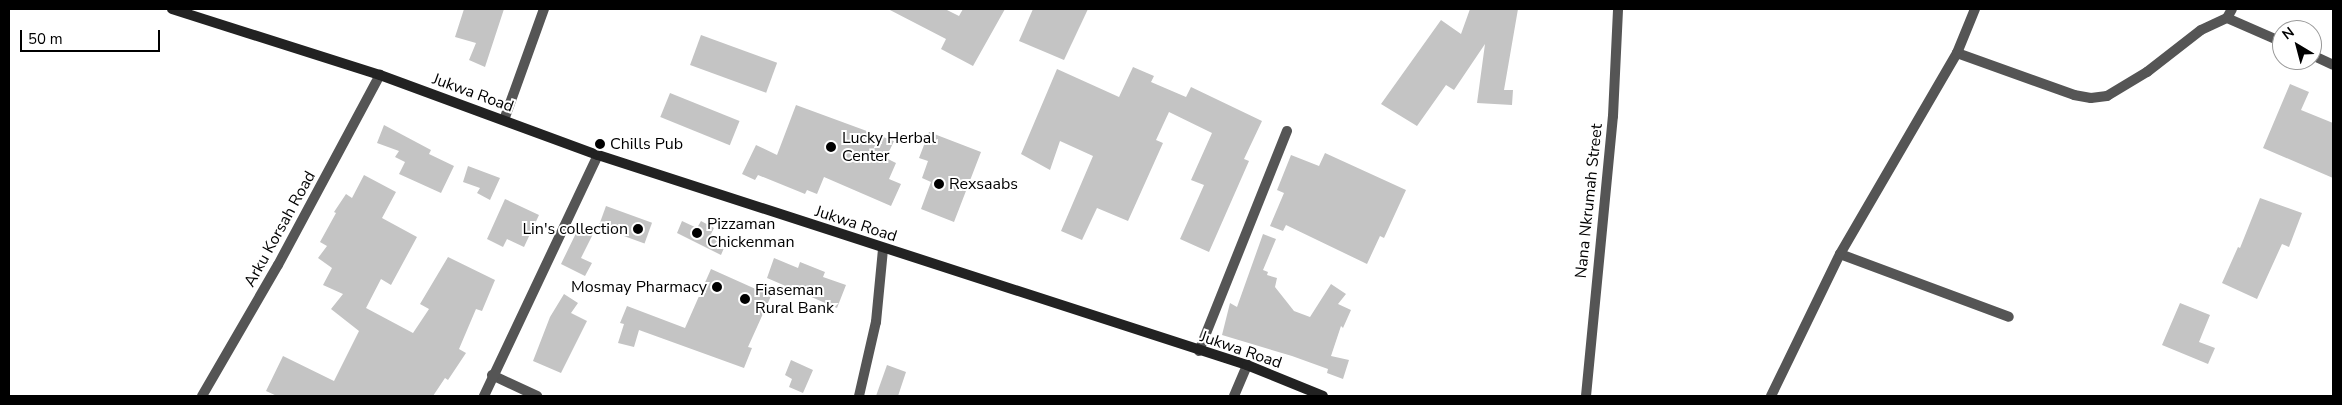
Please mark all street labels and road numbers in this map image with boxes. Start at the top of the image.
street label: Jukwa Road [430,69,516,117]
street label: Nana Nkrumah Street [1571,123,1607,279]
street label: Arku Korsah Road [240,168,320,290]
street label: Jukwa Road [813,202,899,246]
street label: Jukwa Road [1198,327,1284,373]

